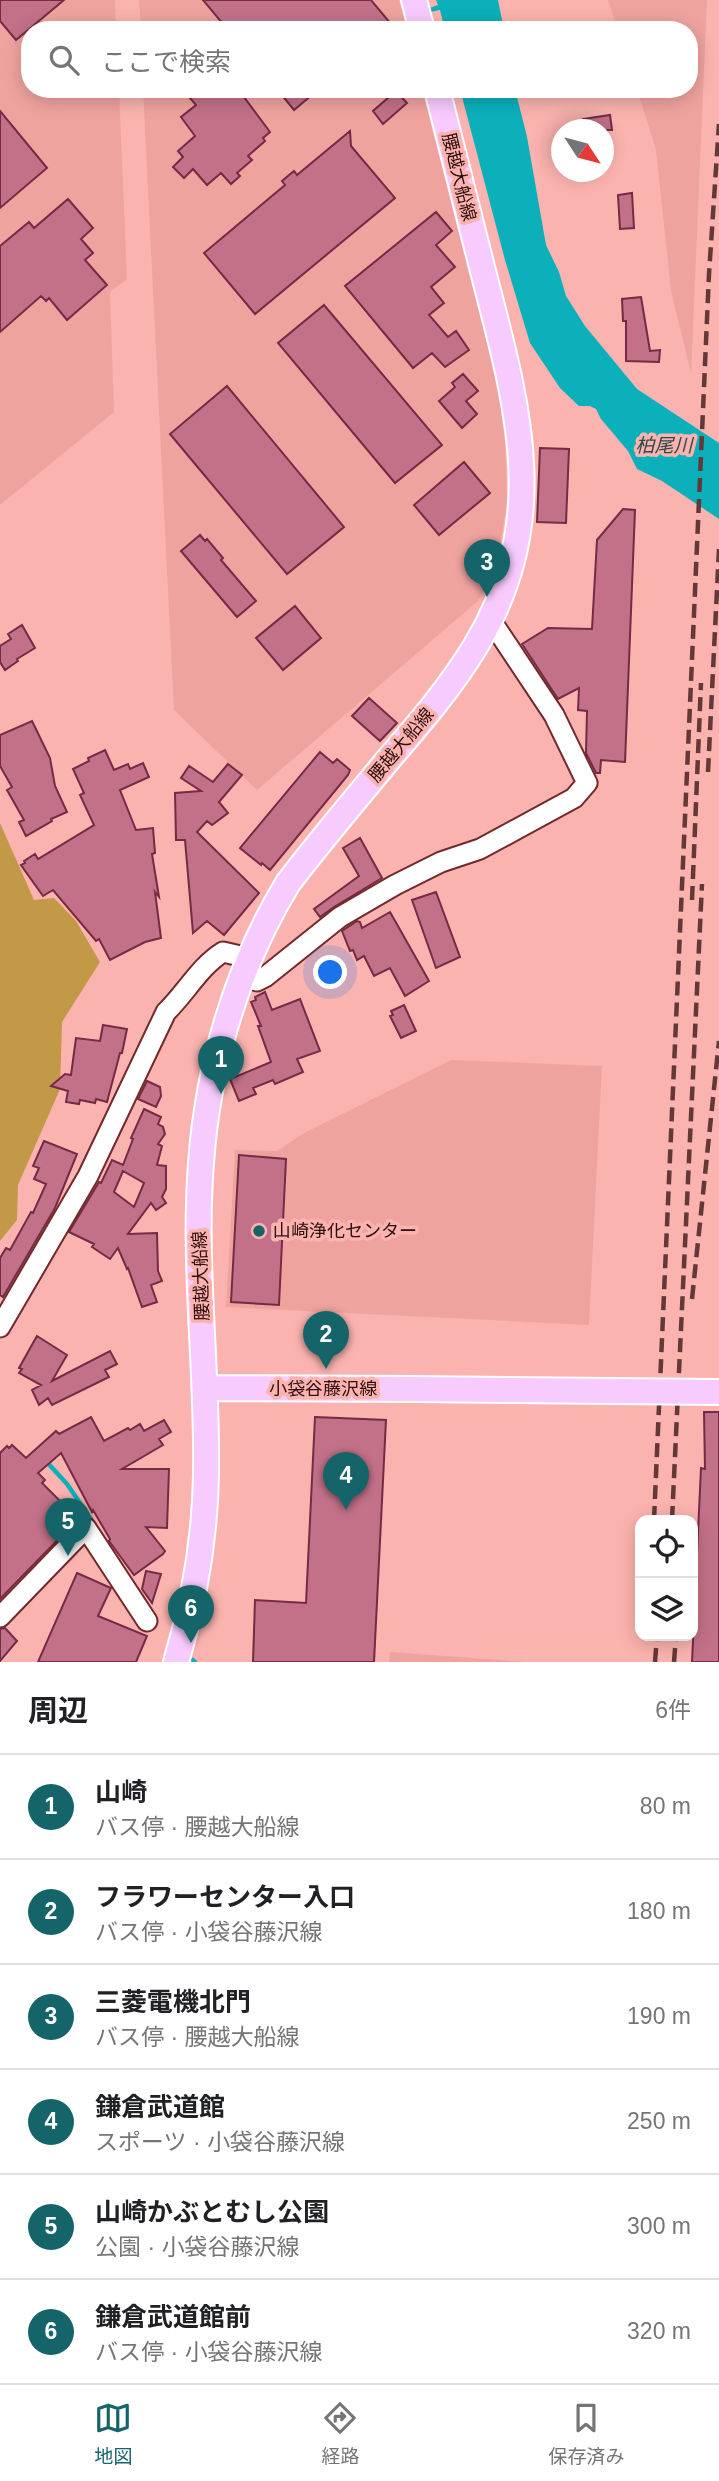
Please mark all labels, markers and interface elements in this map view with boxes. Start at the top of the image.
search box [21,21,698,98]
icon: search [45,41,83,79]
text: ここで検索 [101,47,231,77]
north arrow [551,119,614,182]
street label: 腰越大船線 [438,131,480,223]
water label: 柏尾川 [635,435,694,456]
pin: 3 [464,539,510,597]
street label: 腰越大船線 [364,704,438,786]
your location [313,955,347,989]
pin: 1 [198,1036,244,1094]
place label: 山崎浄化センター [273,1221,417,1241]
marker: 山崎浄化センター [251,1223,267,1239]
street label: 腰越大船線 [189,1231,213,1321]
pin: 2 [303,1311,349,1369]
street label: 小袋谷藤沢線 [269,1379,377,1399]
pin: 4 [323,1452,369,1510]
pin: 5 [45,1498,91,1556]
map controls [635,1515,698,1641]
button: locate [635,1515,698,1578]
button: layers [635,1578,698,1641]
pin: 6 [168,1585,214,1643]
text: 周辺 [28,1694,88,1727]
text: 6件 [655,1697,691,1723]
text: 山崎 [95,1777,147,1807]
text: 1 [45,1793,57,1819]
text: 80 m [640,1793,691,1819]
text: バス停 · 腰越大船線 [95,1814,299,1840]
text: フラワーセンター入口 [95,1882,355,1912]
text: 2 [45,1898,57,1924]
text: 180 m [627,1898,691,1924]
text: バス停 · 小袋谷藤沢線 [95,1919,322,1945]
text: 三菱電機北門 [95,1987,251,2017]
text: 3 [45,2003,57,2029]
text: 190 m [627,2003,691,2029]
text: バス停 · 腰越大船線 [95,2024,299,2050]
text: 鎌倉武道館 [95,2092,225,2122]
text: 4 [45,2108,57,2134]
text: 250 m [627,2108,691,2134]
text: スポーツ · 小袋谷藤沢線 [95,2129,345,2155]
text: 山崎かぶとむし公園 [95,2197,329,2227]
text: 5 [45,2213,57,2239]
text: 300 m [627,2213,691,2239]
text: 公園 · 小袋谷藤沢線 [95,2234,299,2260]
text: 鎌倉武道館前 [95,2302,251,2332]
text: 6 [45,2318,57,2344]
text: 320 m [627,2318,691,2344]
text: バス停 · 小袋谷藤沢線 [95,2339,322,2365]
tab: 地図 [94,2399,133,2468]
tab: 経路 [321,2399,360,2468]
tab: 保存済み [548,2399,625,2468]

